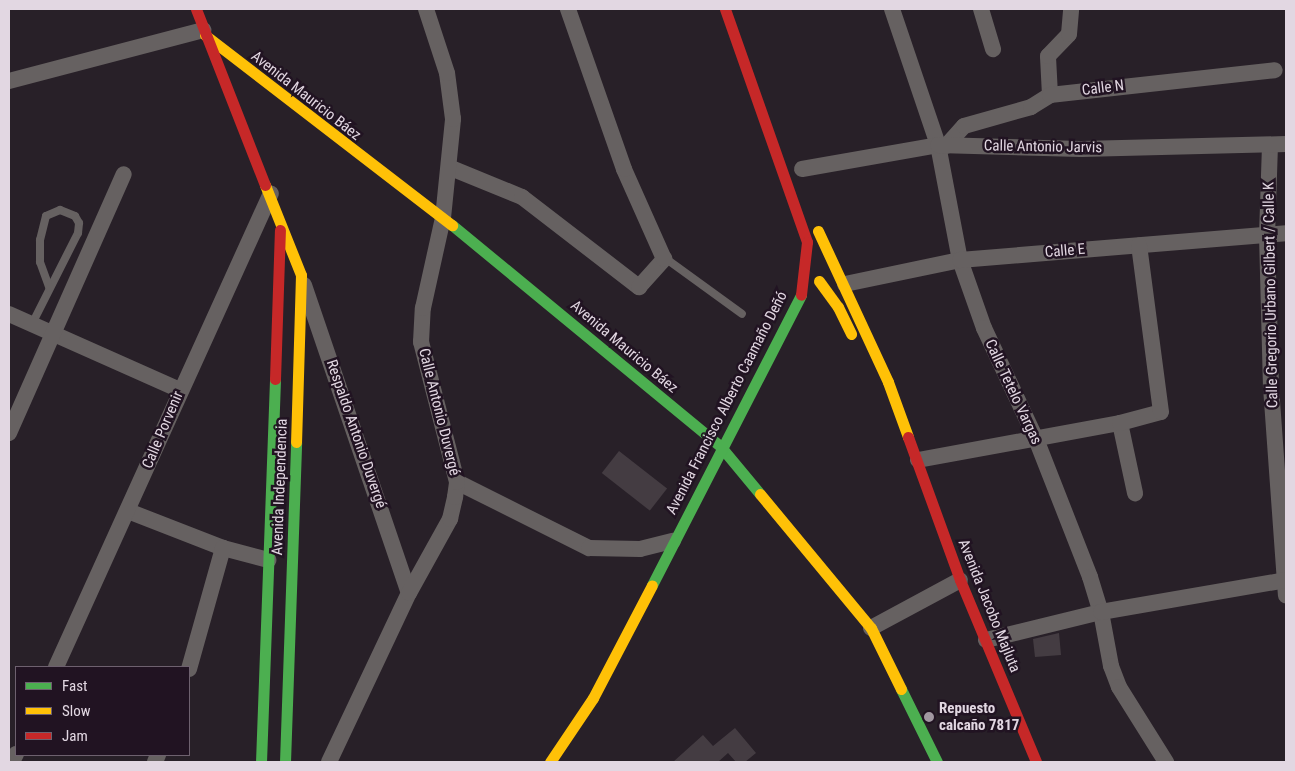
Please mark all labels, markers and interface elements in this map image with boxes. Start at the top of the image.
street label: Avenida Mauricio Báez [247,47,365,145]
street label: Calle N [1081,76,1125,100]
street label: Calle Antonio Jarvis [984,137,1102,157]
street label: Calle Gregorio Urbano Gilbert / Calle K [1260,182,1282,408]
street label: Calle E [1044,240,1086,262]
street label: Avenida Francisco Alberto Caamaño Deñó [663,288,791,518]
street label: Avenida Mauricio Báez [567,297,681,397]
street label: Calle Tetelo Vargas [981,336,1045,448]
street label: Calle Antonio Duvergé [414,347,464,477]
street label: Respaldo Antonio Duvergé [322,357,390,511]
street label: Calle Porvenir [139,389,187,471]
street label: Avenida Independencia [269,418,291,556]
street label: Avenida Jacobo Majluta [954,537,1024,675]
legend [15,666,190,756]
text: Fast [62,677,87,695]
place label: Repuesto calcaño 7817 [939,699,1019,734]
text: Slow [62,702,91,720]
marker: Repuesto calcaño 7817 [923,711,935,723]
text: Jam [62,727,88,745]

